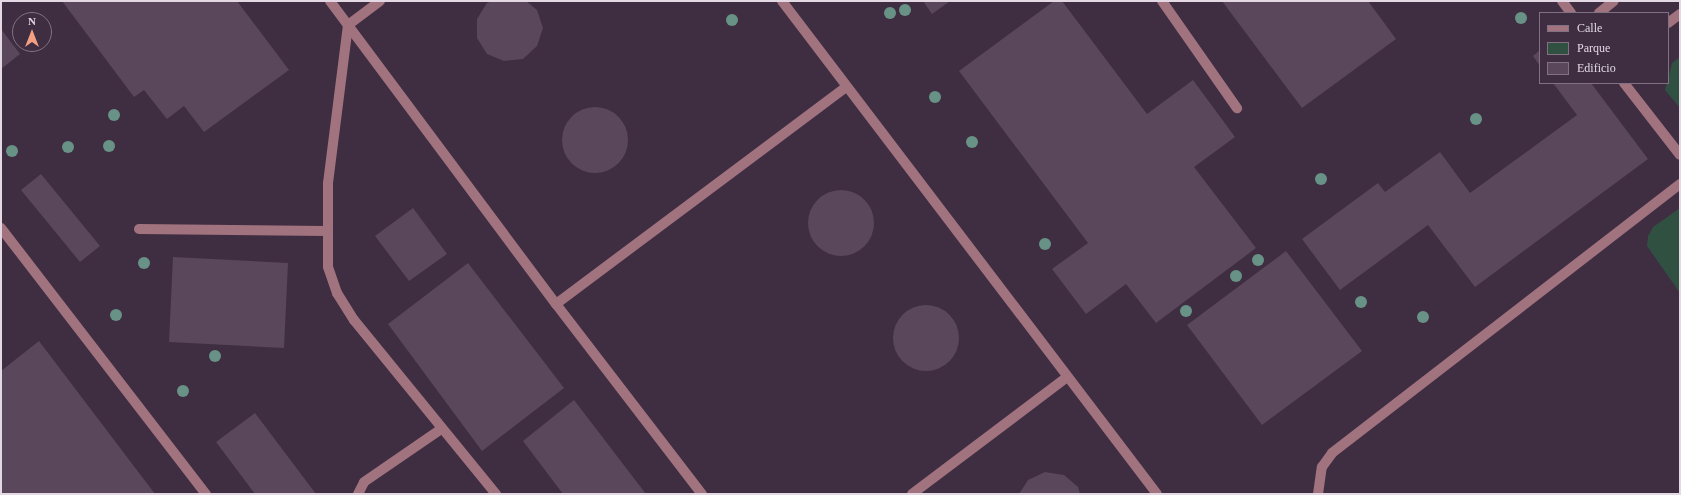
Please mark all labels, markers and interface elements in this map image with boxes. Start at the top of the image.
north arrow [12,12,52,52]
legend [1539,12,1669,84]
text: N [28,15,36,27]
text: Calle [1577,21,1602,35]
text: Parque [1577,41,1610,55]
text: Edificio [1577,61,1616,75]

